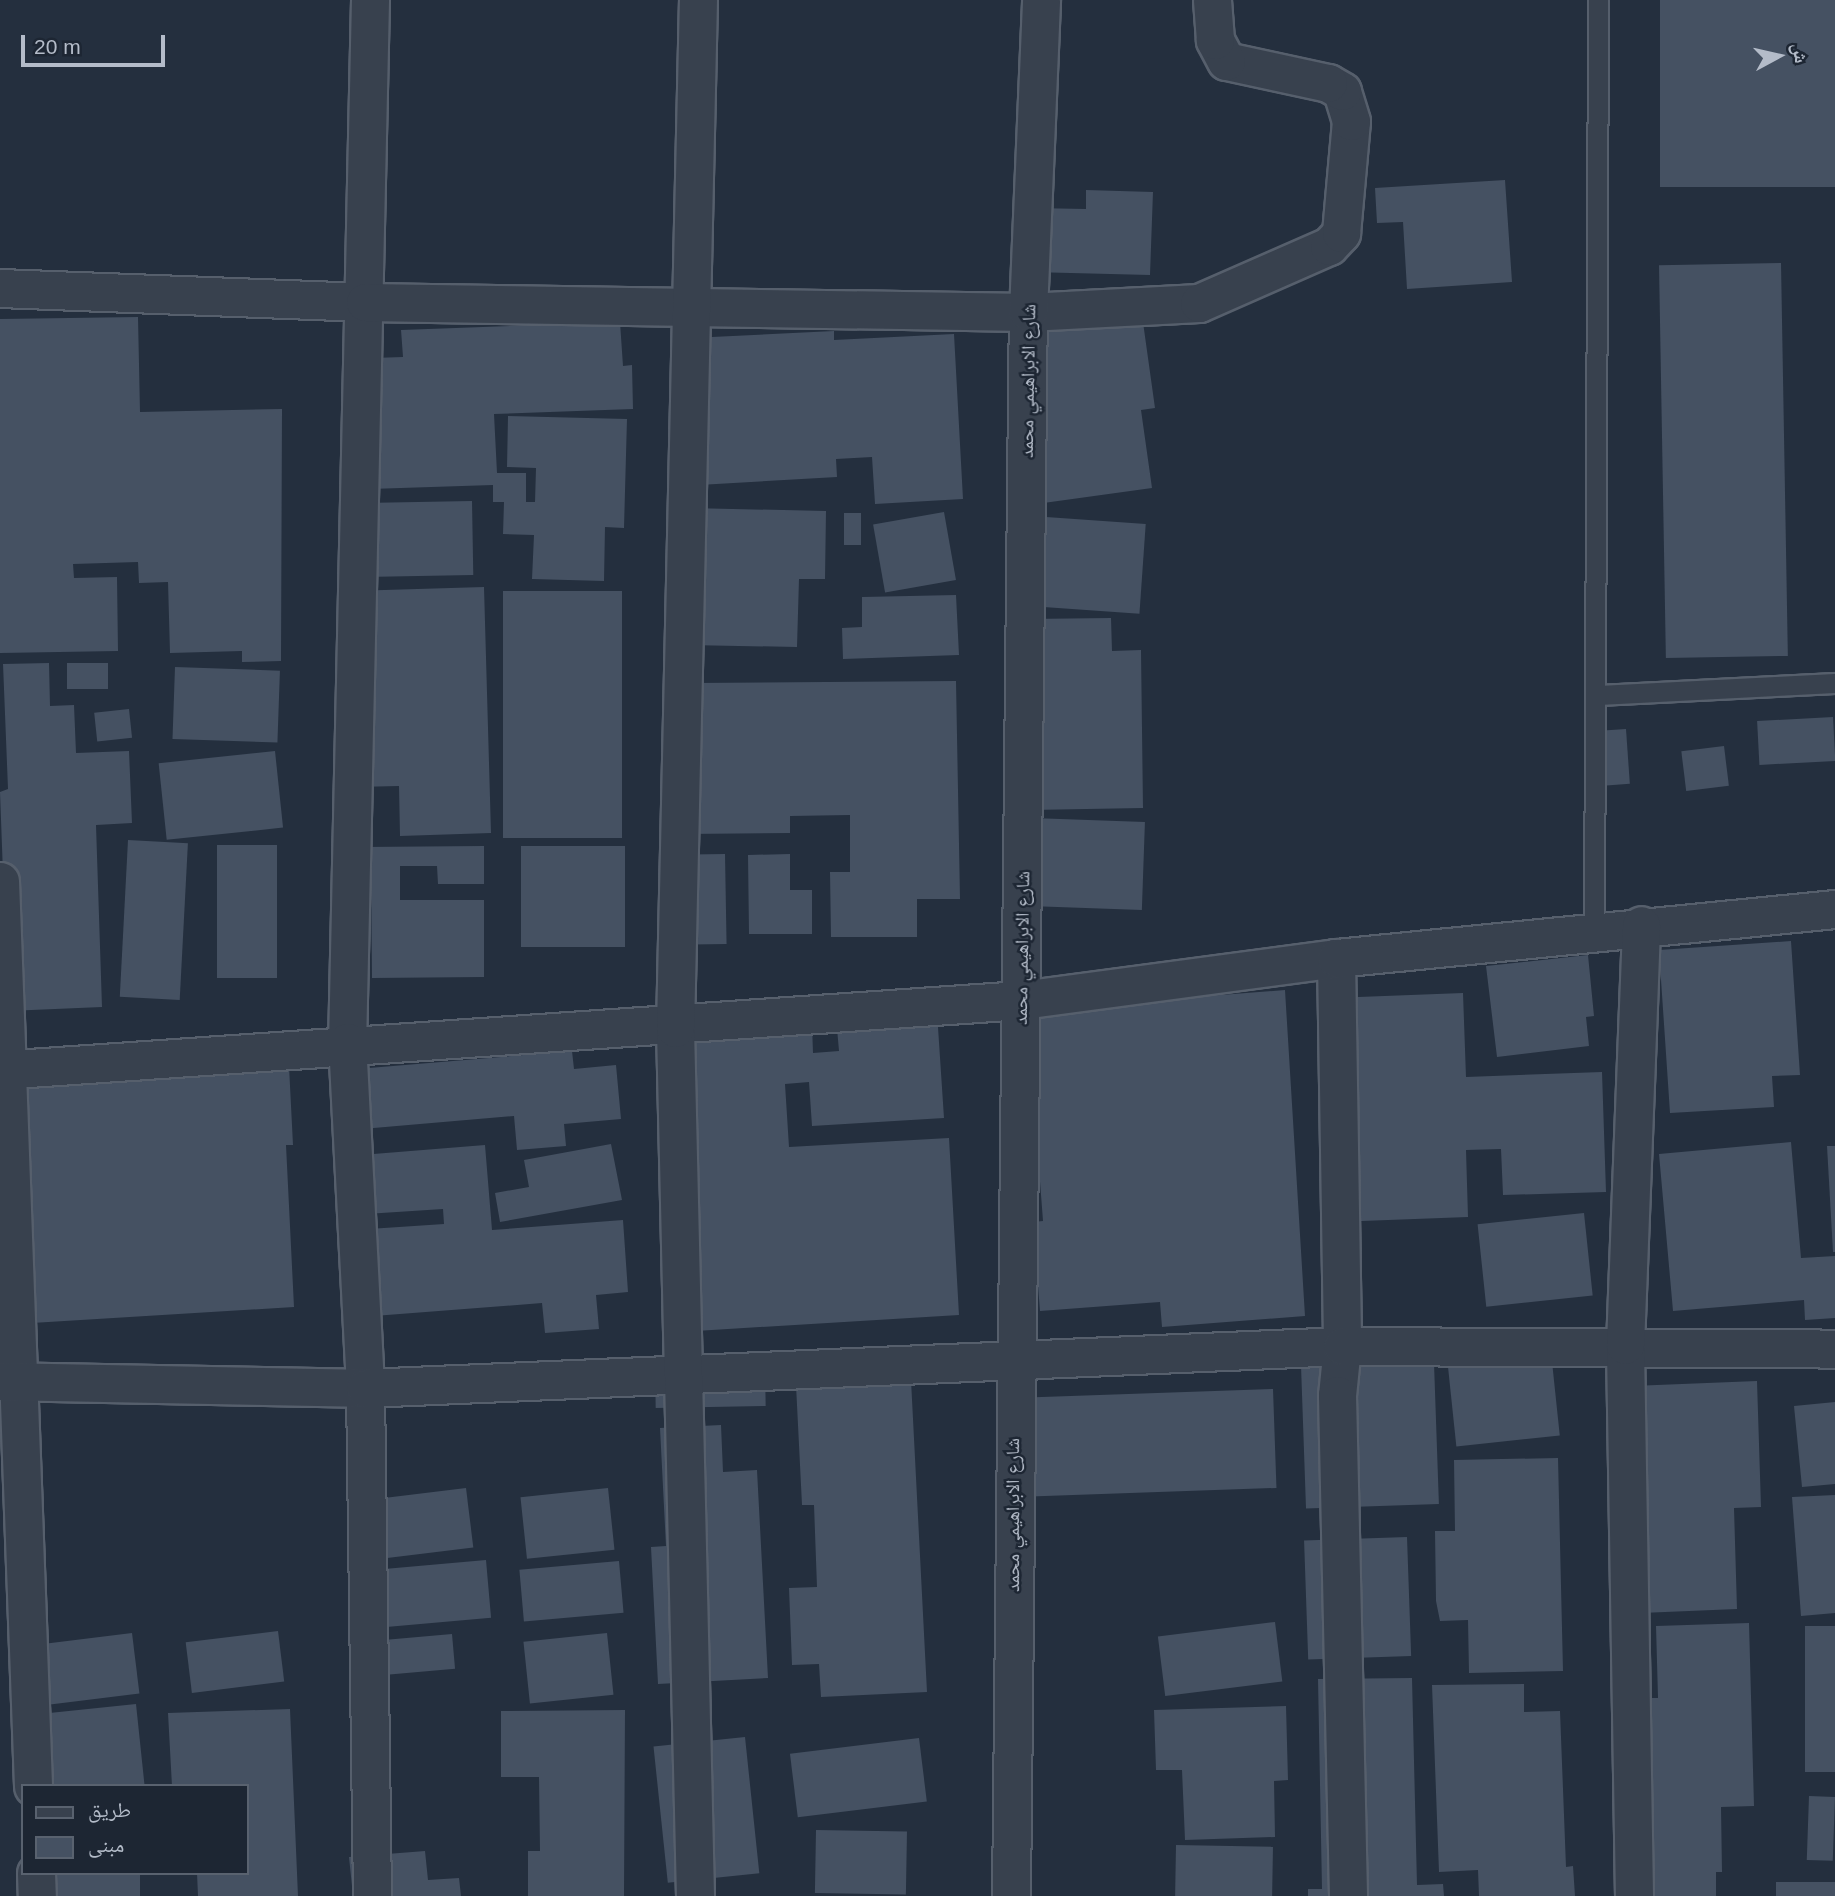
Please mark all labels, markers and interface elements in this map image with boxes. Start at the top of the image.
scale bar [24,21,168,65]
north arrow [1744,21,1814,91]
text: 20 m [34,35,81,58]
text: ش [1788,42,1812,64]
street label: شارع الابراهيمي محمد [1015,304,1041,458]
street label: شارع الابراهيمي محمد [1009,871,1035,1025]
street label: شارع الابراهيمي محمد [1002,1438,1024,1592]
legend [21,1784,248,1875]
text: طريق [88,1798,131,1821]
text: مبنى [88,1833,124,1856]

